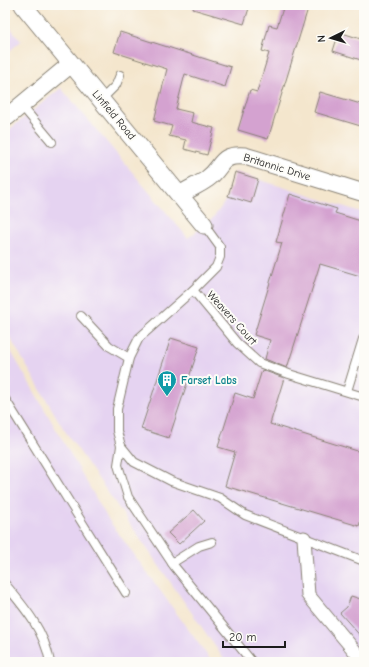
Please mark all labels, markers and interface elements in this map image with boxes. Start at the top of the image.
north arrow [311,18,351,58]
text: N [315,35,328,43]
street label: Linfield Road [89,88,139,143]
street label: Britannic Drive [242,151,313,184]
street label: Weavers Court [204,288,260,348]
building icon: Farset Labs [156,369,178,397]
place label: Farset Labs [181,374,237,387]
scale bar [223,623,285,649]
text: 20 m [229,630,257,644]

